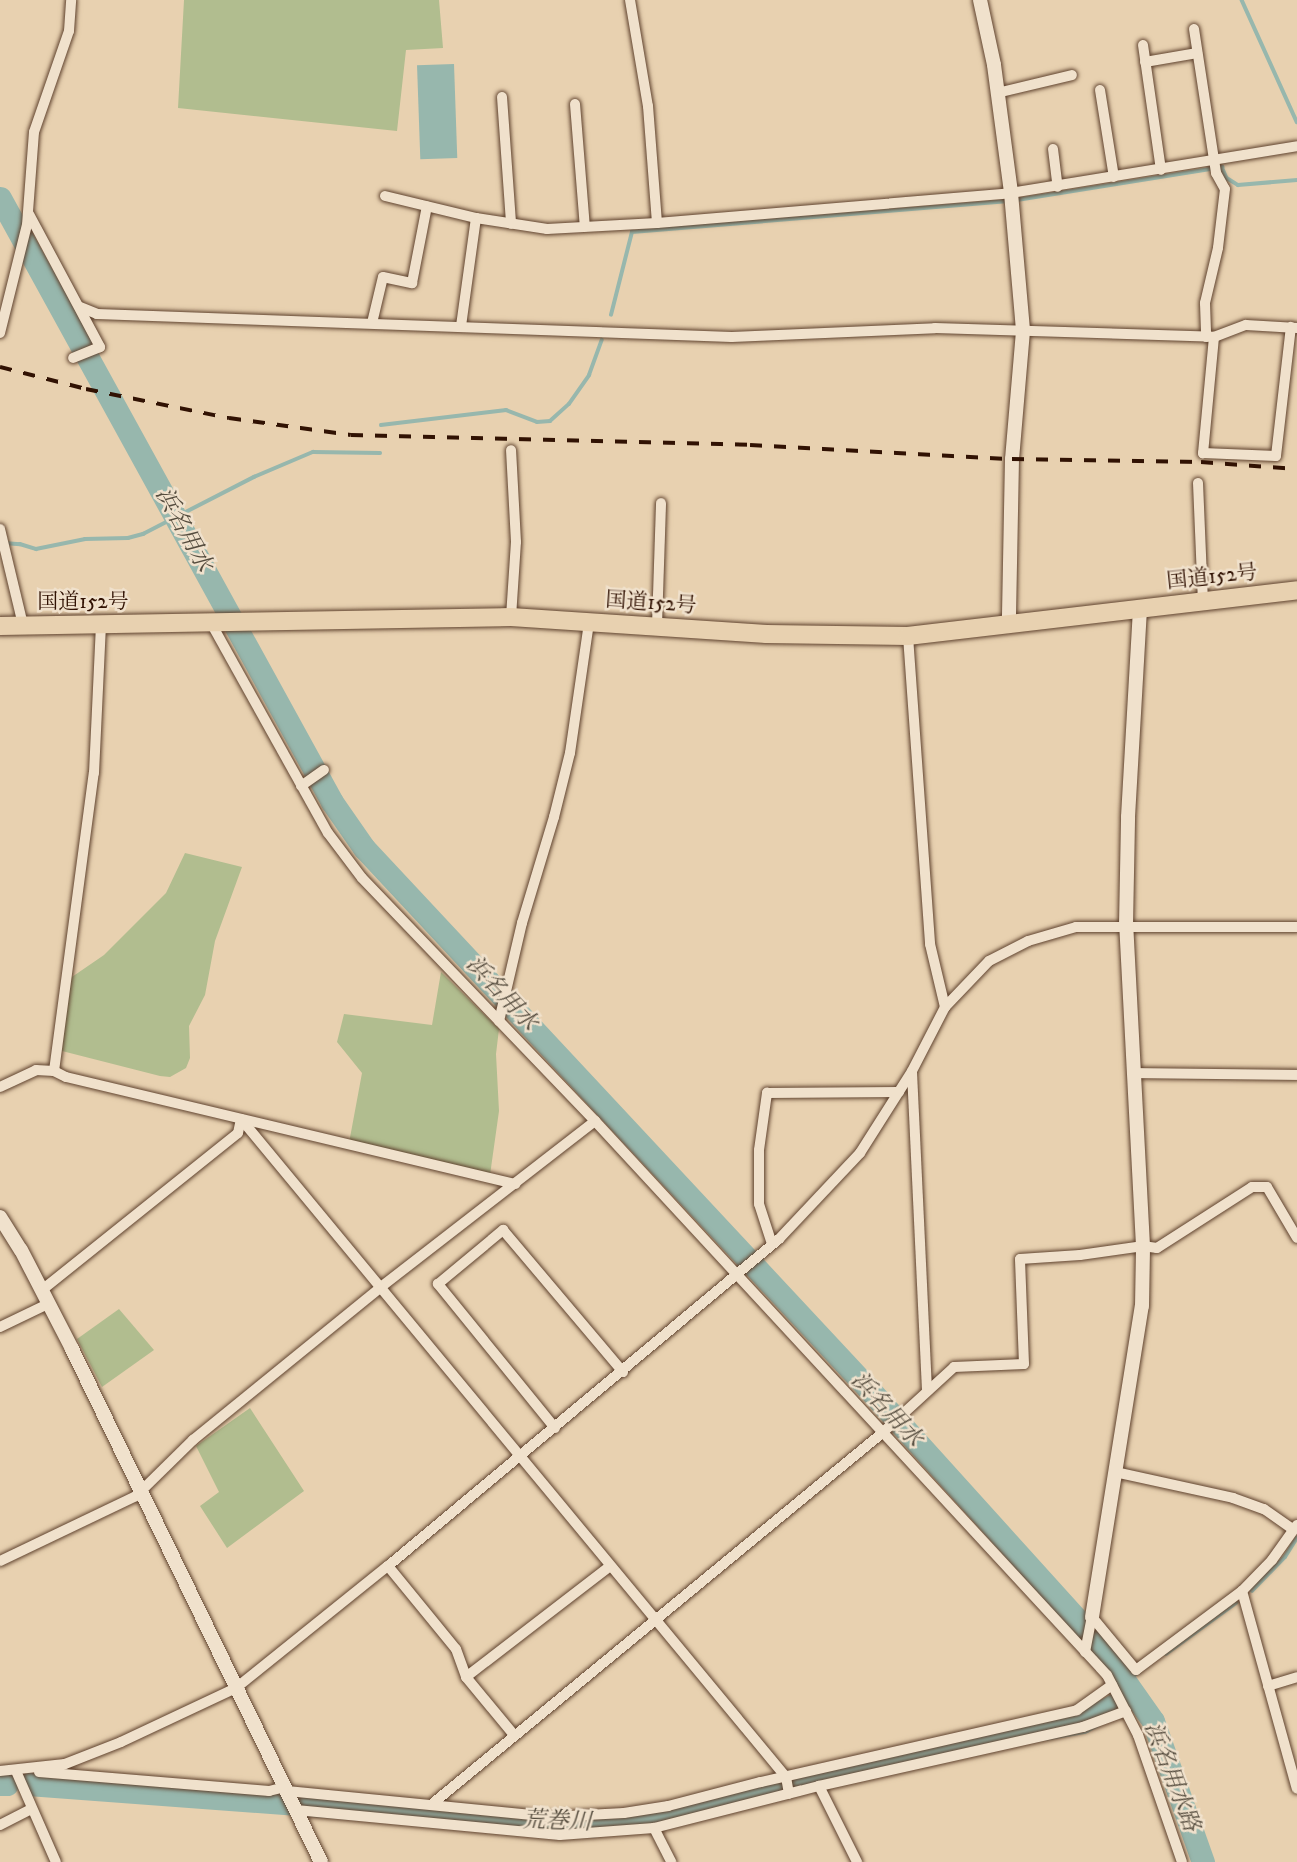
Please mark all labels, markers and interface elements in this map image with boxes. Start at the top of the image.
water label: 浜名用水 [149,483,217,577]
street label: 国道152号 [1165,560,1259,594]
street label: 国道152号 [605,587,697,619]
street label: 国道152号 [37,589,129,615]
water label: 浜名用水 [460,951,542,1037]
water label: 浜名用水 [845,1367,927,1453]
water label: 浜名用水路 [1138,1718,1204,1836]
water label: 荒巻川 [522,1807,592,1837]

